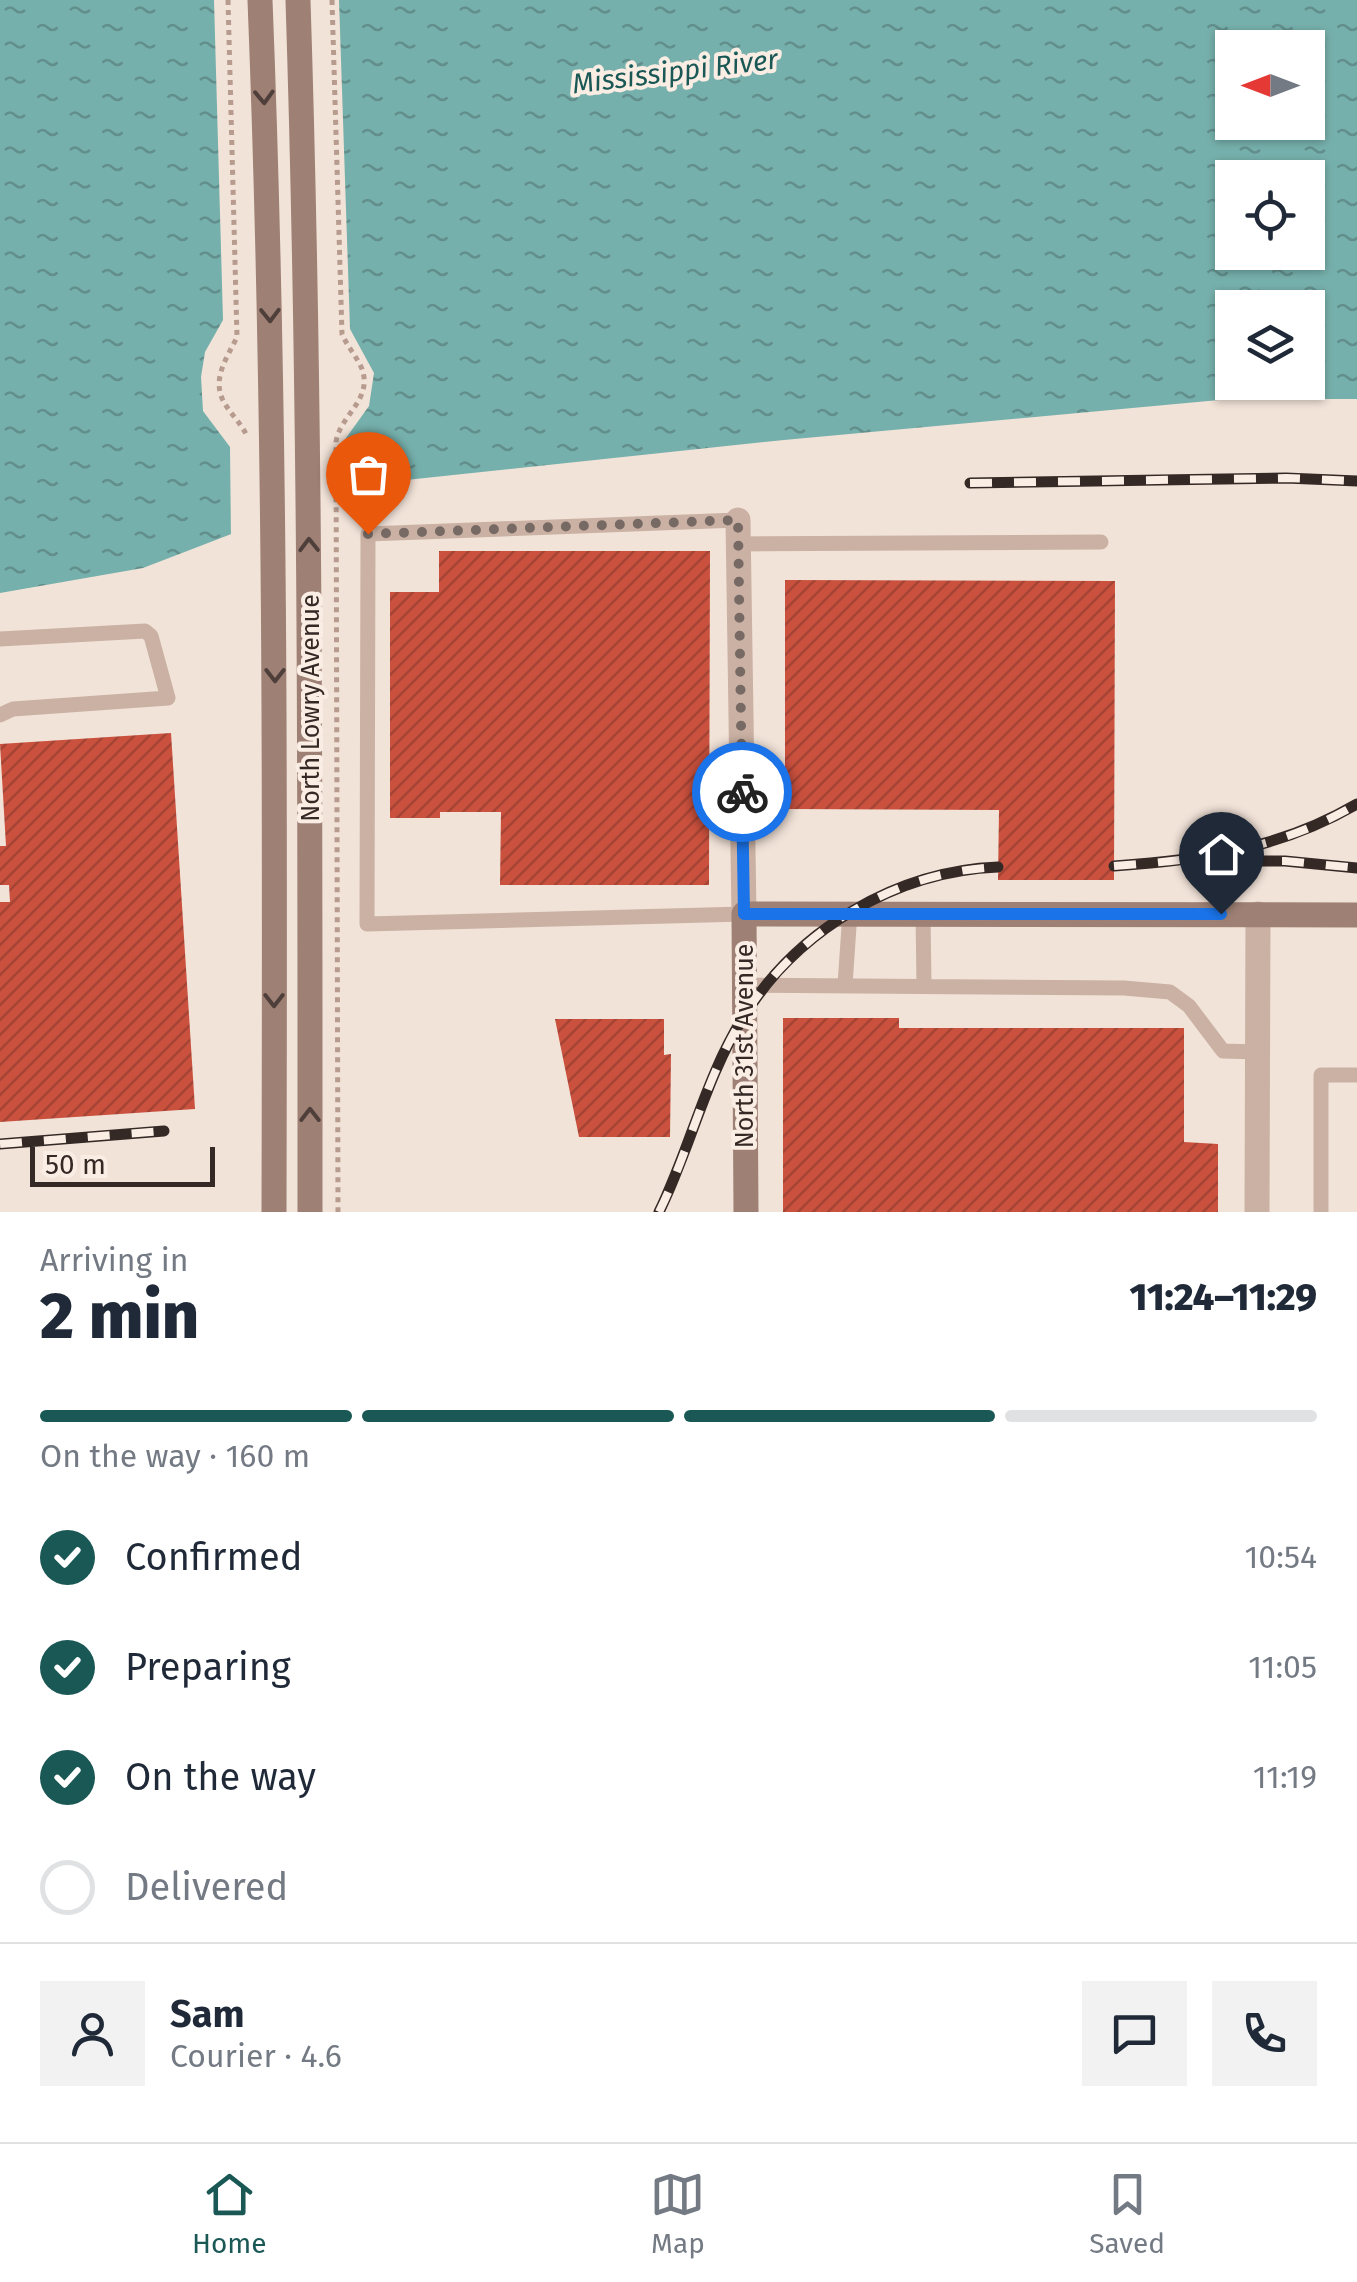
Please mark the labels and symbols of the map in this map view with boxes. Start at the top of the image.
north arrow [1215,30,1325,140]
water label: Mississippi River [570,42,781,100]
one-way arrow [253,90,274,106]
one-way arrow [260,307,281,323]
pin [326,432,411,535]
one-way arrow [299,536,320,552]
street label: North Lowry Avenue [296,594,326,822]
one-way arrow [264,668,286,683]
courier [692,742,792,842]
pin [1179,812,1264,915]
street label: North 31st Avenue [730,944,760,1148]
one-way arrow [263,992,285,1008]
one-way arrow [299,1106,321,1122]
scale bar [30,1142,215,1186]

